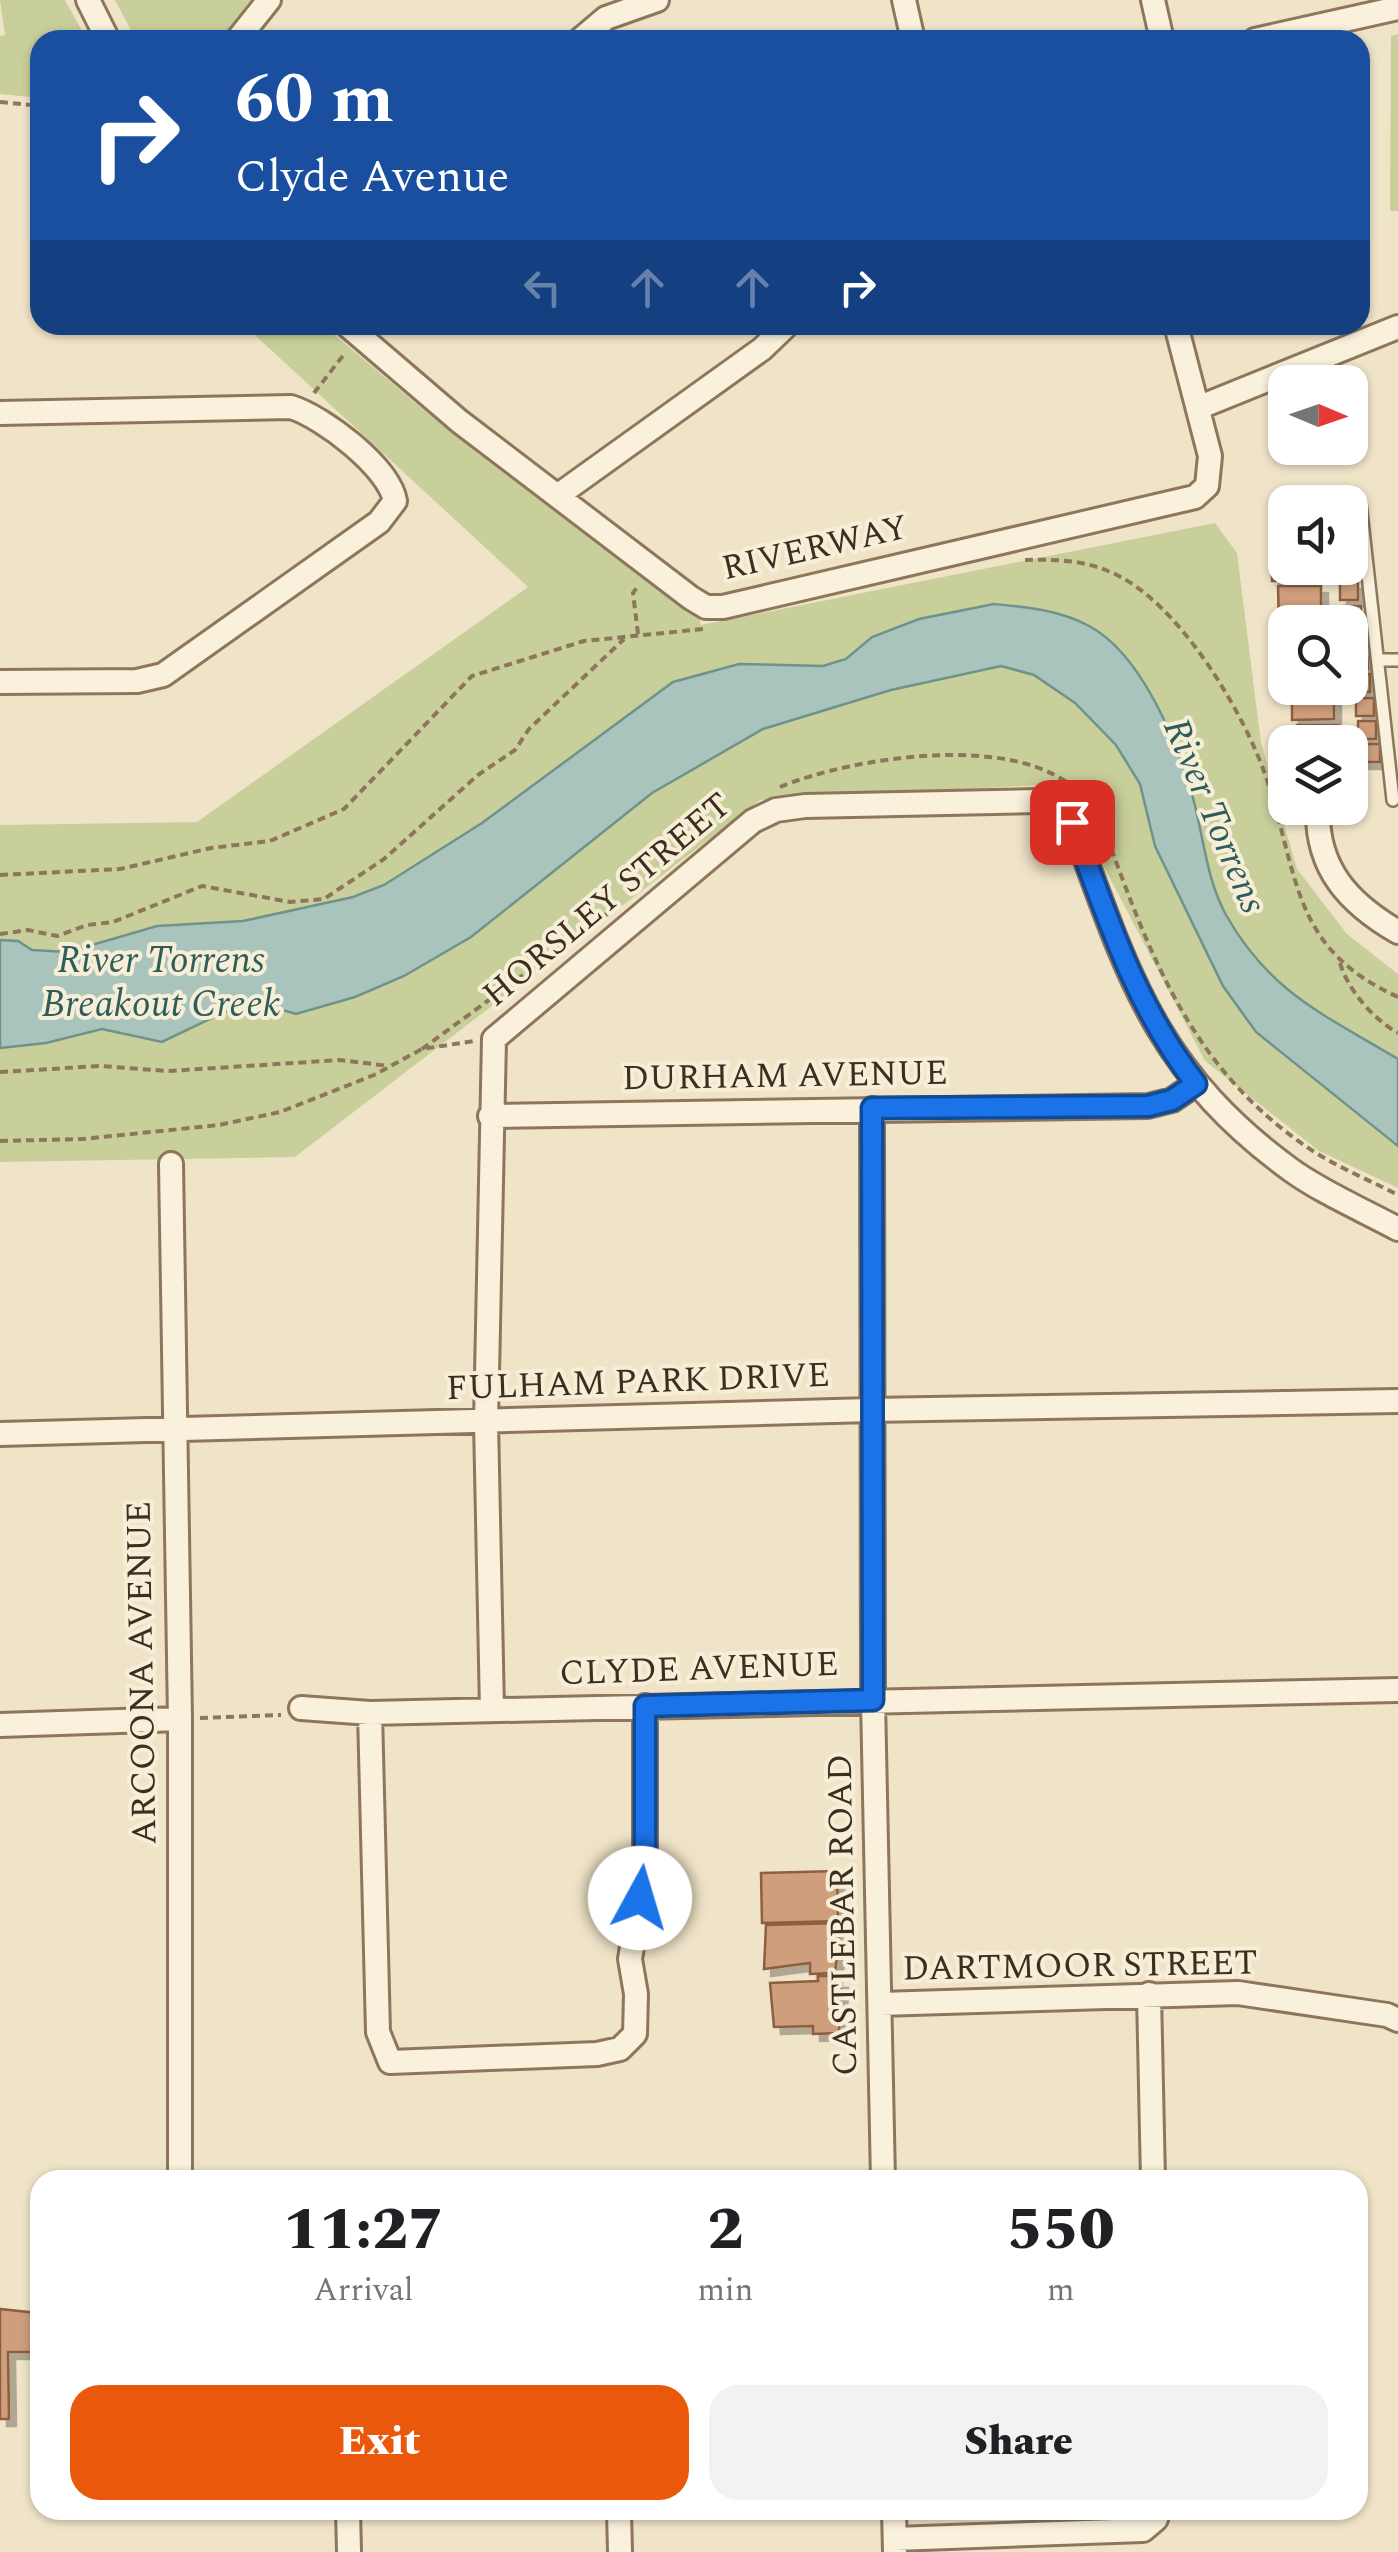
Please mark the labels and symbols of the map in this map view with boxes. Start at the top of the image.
north arrow [1268,365,1368,465]
street label: RIVERWAY [717,501,913,595]
water label: River Torrens [1147,709,1281,923]
street label: HORSLEY STREET [471,780,743,1020]
pin [1030,780,1115,865]
water label: River Torrens Breakout Creek [42,932,281,1034]
street label: DURHAM AVENUE [622,1047,948,1105]
street label: FULHAM PARK DRIVE [445,1349,831,1415]
street label: ARCOONA AVENUE [113,1501,171,1845]
street label: CLYDE AVENUE [558,1638,840,1700]
street label: CASTLEBAR ROAD [814,1754,872,2076]
position arrow [588,1846,692,1950]
street label: DARTMOOR STREET [902,1936,1258,1996]

